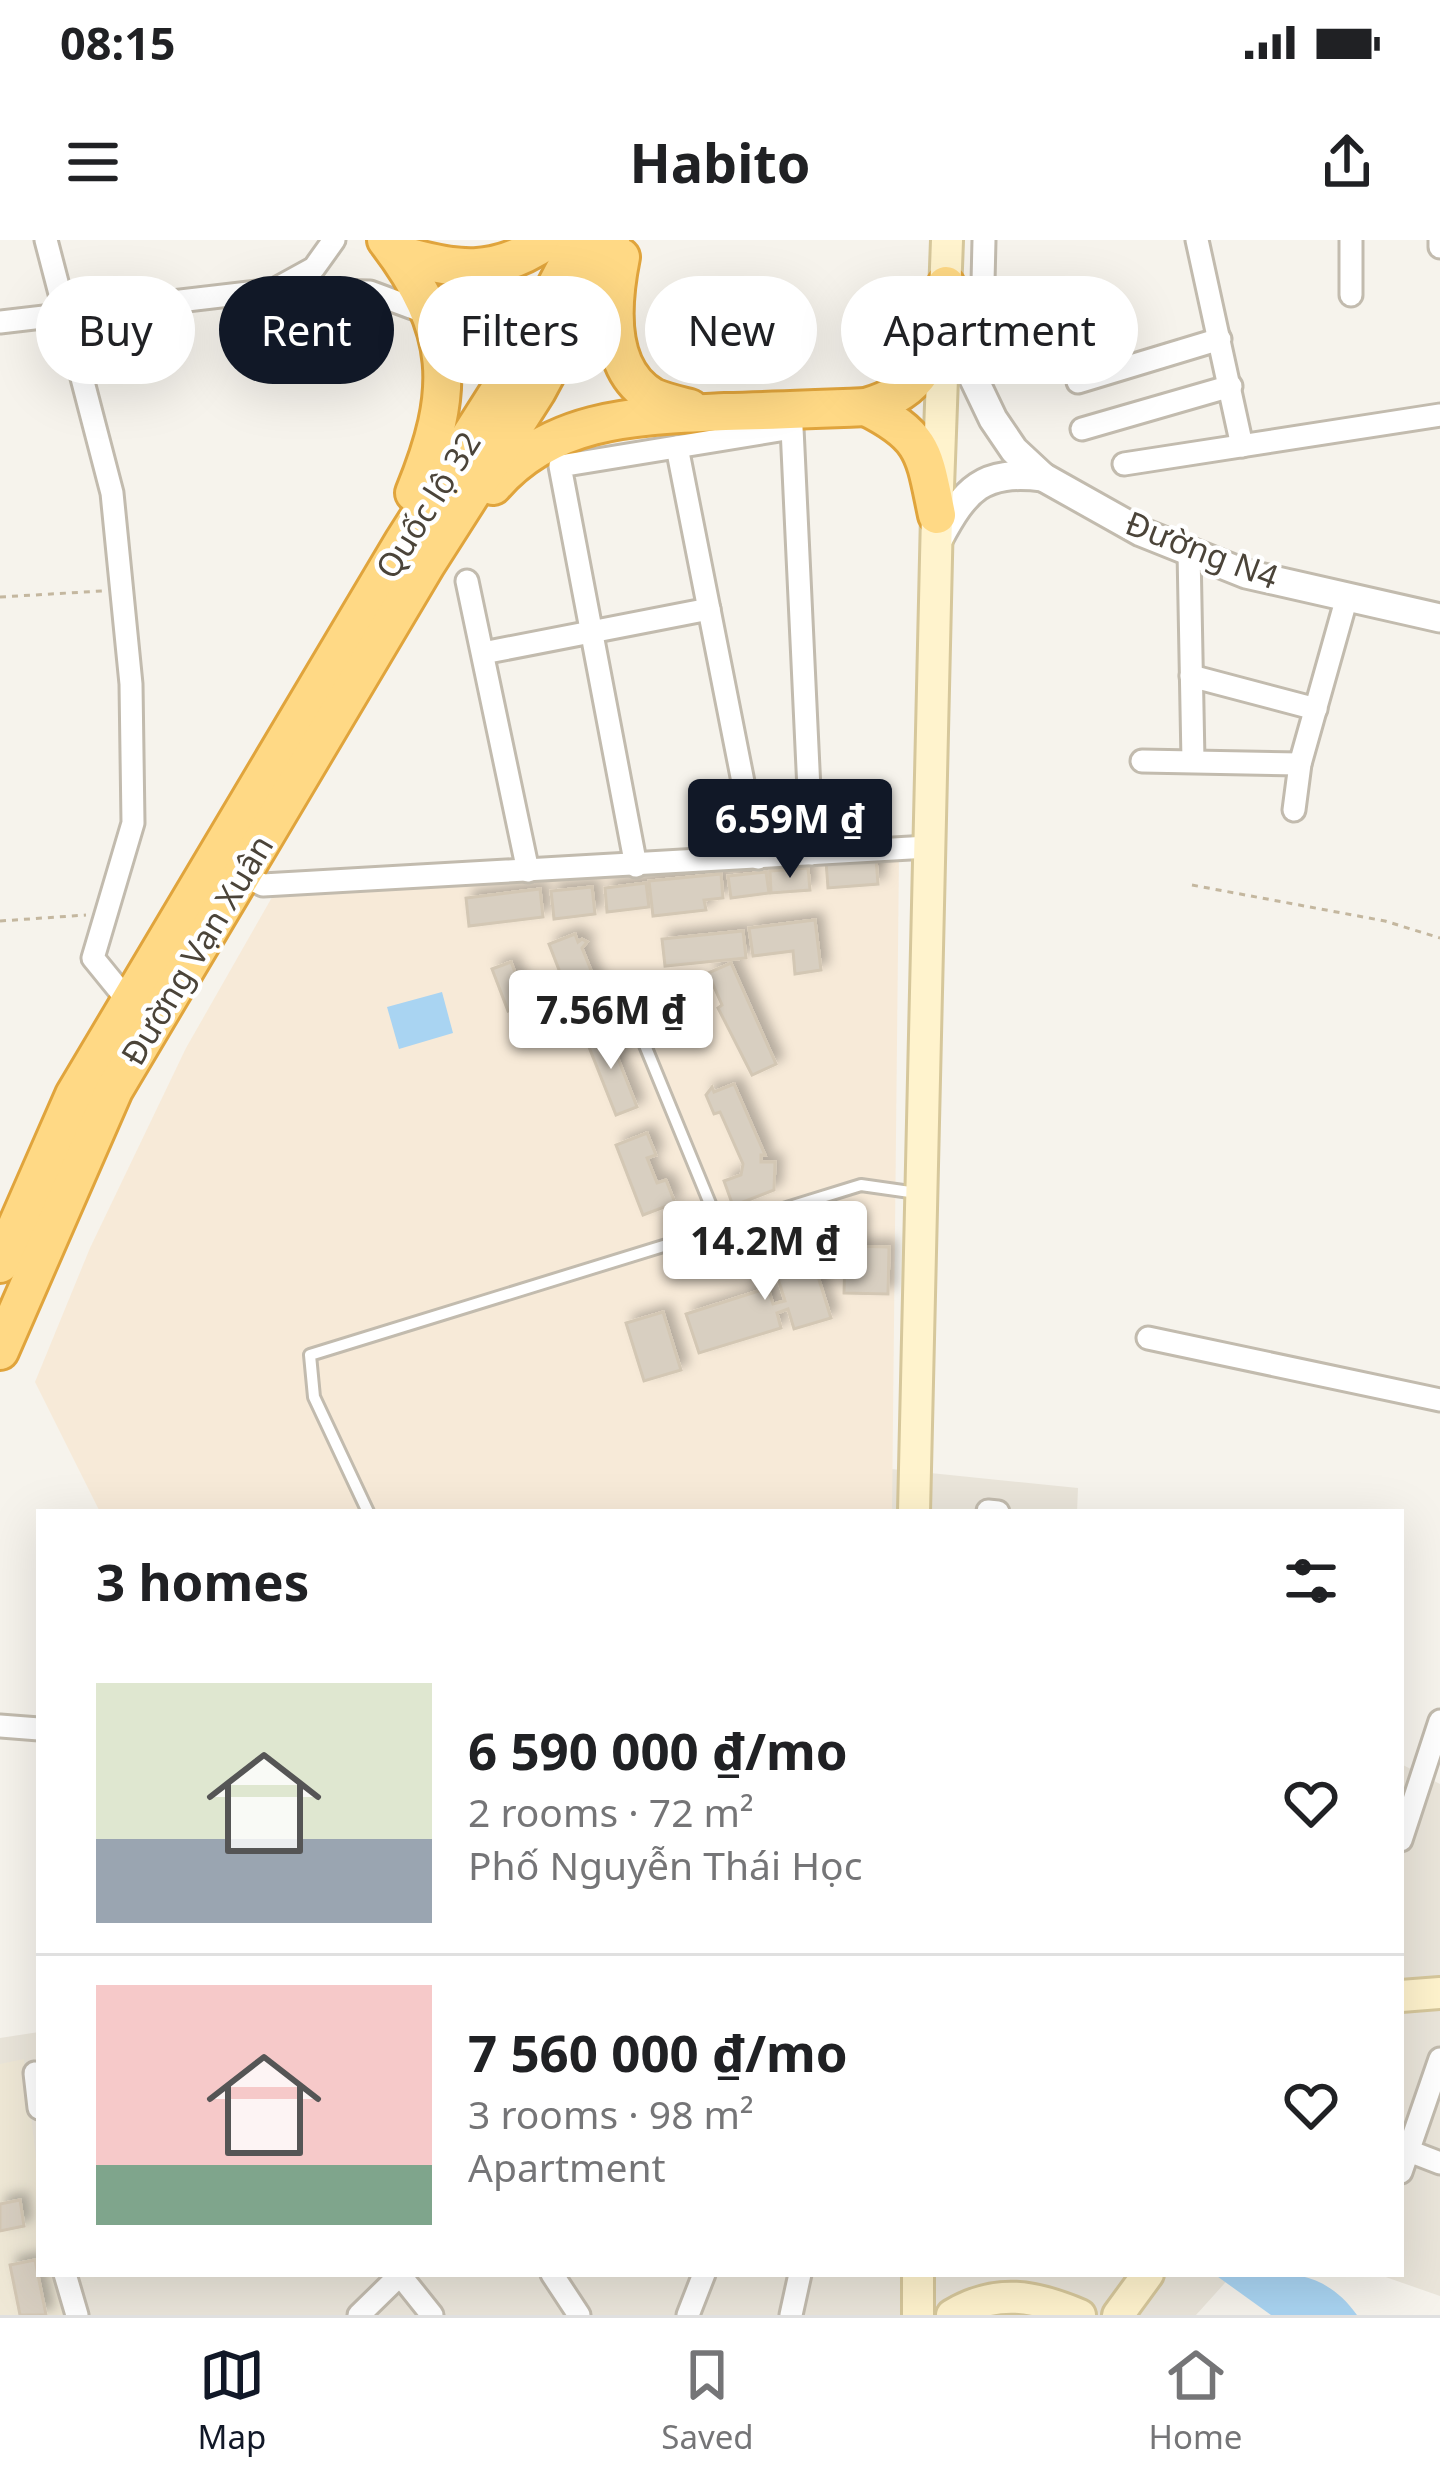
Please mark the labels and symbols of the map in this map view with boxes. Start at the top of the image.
street label: Quốc lộ 32 [365,423,490,587]
street label: Đường N4 [1119,500,1285,599]
pin: 6.59M ₫ [679,779,901,881]
street label: Đường Vạn Xuân [110,826,283,1073]
pin: 7.56M ₫ [500,970,722,1072]
pin: 14.2M ₫ [654,1201,876,1303]

